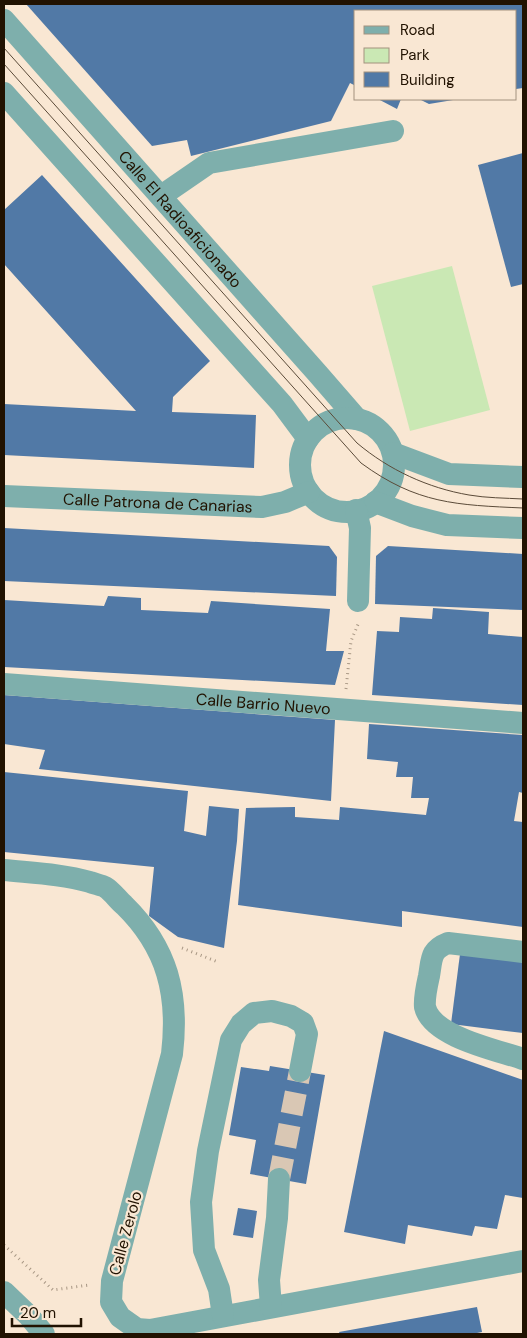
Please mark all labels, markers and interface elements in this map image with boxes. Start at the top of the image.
legend [354,10,517,100]
text: Road [400,20,435,40]
text: Park [400,45,430,65]
text: Building [400,70,455,90]
street label: Calle El Radioaficionado [114,146,247,292]
street label: Calle Patrona de Canarias [63,489,253,518]
street label: Calle Barrio Nuevo [195,688,331,720]
street label: Calle Zerolo [104,1189,147,1278]
scale bar [12,1296,81,1328]
text: 20 m [20,1303,56,1323]

